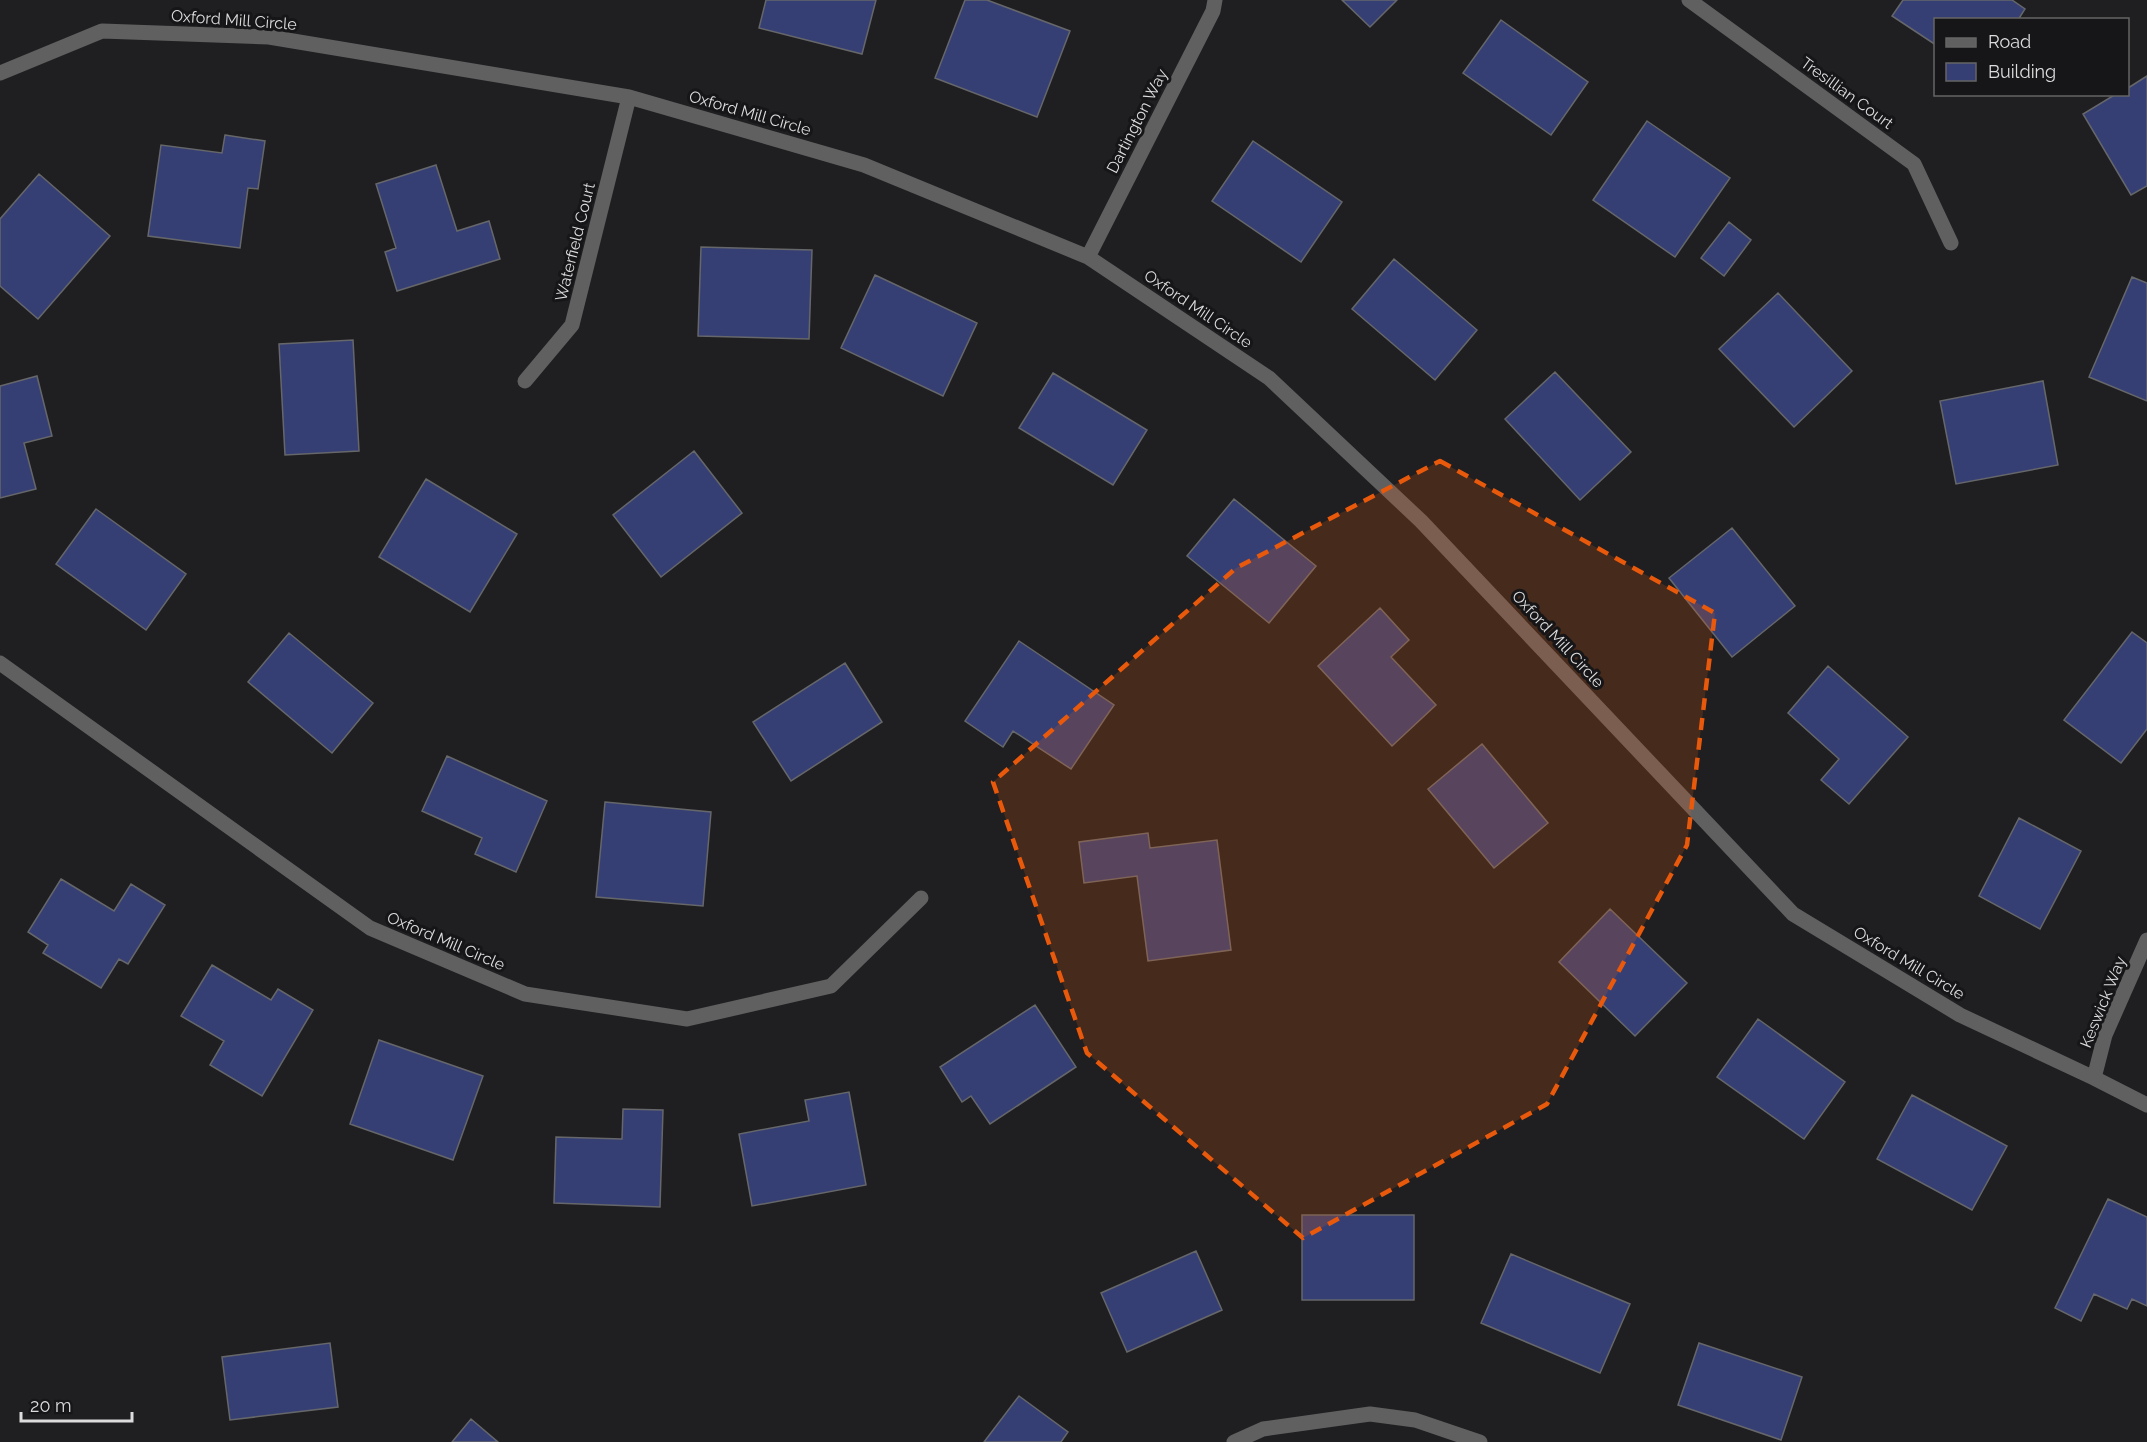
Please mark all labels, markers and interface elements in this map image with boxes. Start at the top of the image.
street label: Oxford Mill Circle [170,6,298,34]
legend [1934,18,2129,96]
text: Road [1988,31,2031,52]
street label: Tresillian Court [1797,53,1897,133]
text: Building [1988,61,2056,82]
street label: Dartington Way [1103,65,1172,176]
street label: Oxford Mill Circle [687,86,813,140]
street label: Waterfield Court [551,180,599,303]
street label: Oxford Mill Circle [1140,266,1256,352]
street label: Oxford Mill Circle [1508,586,1608,692]
street label: Oxford Mill Circle [384,908,508,974]
street label: Oxford Mill Circle [1850,922,1968,1004]
street label: Keswick Way [2076,953,2130,1051]
scale bar [21,1385,132,1423]
text: 20 m [30,1395,72,1416]

